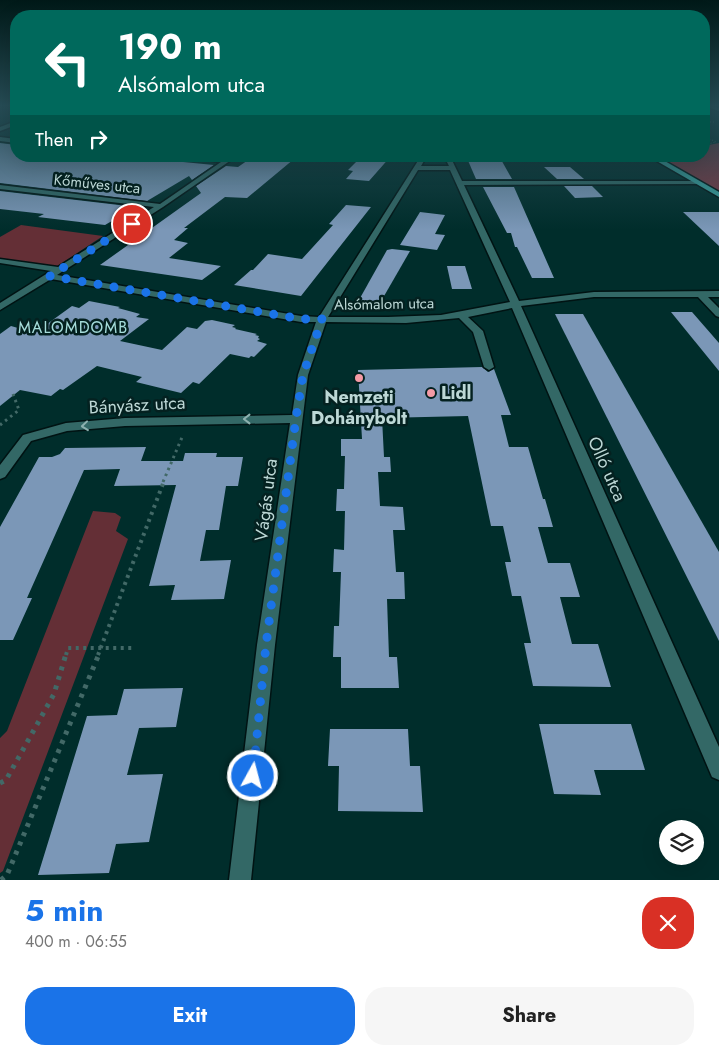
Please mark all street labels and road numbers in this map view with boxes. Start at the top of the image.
street label: Kőműves utca [53,169,141,199]
street label: Alsómalom utca [334,292,434,316]
street label: Bányász utca [88,389,186,421]
street label: Olló utca [581,432,633,506]
street label: Vágás utca [248,457,284,543]

